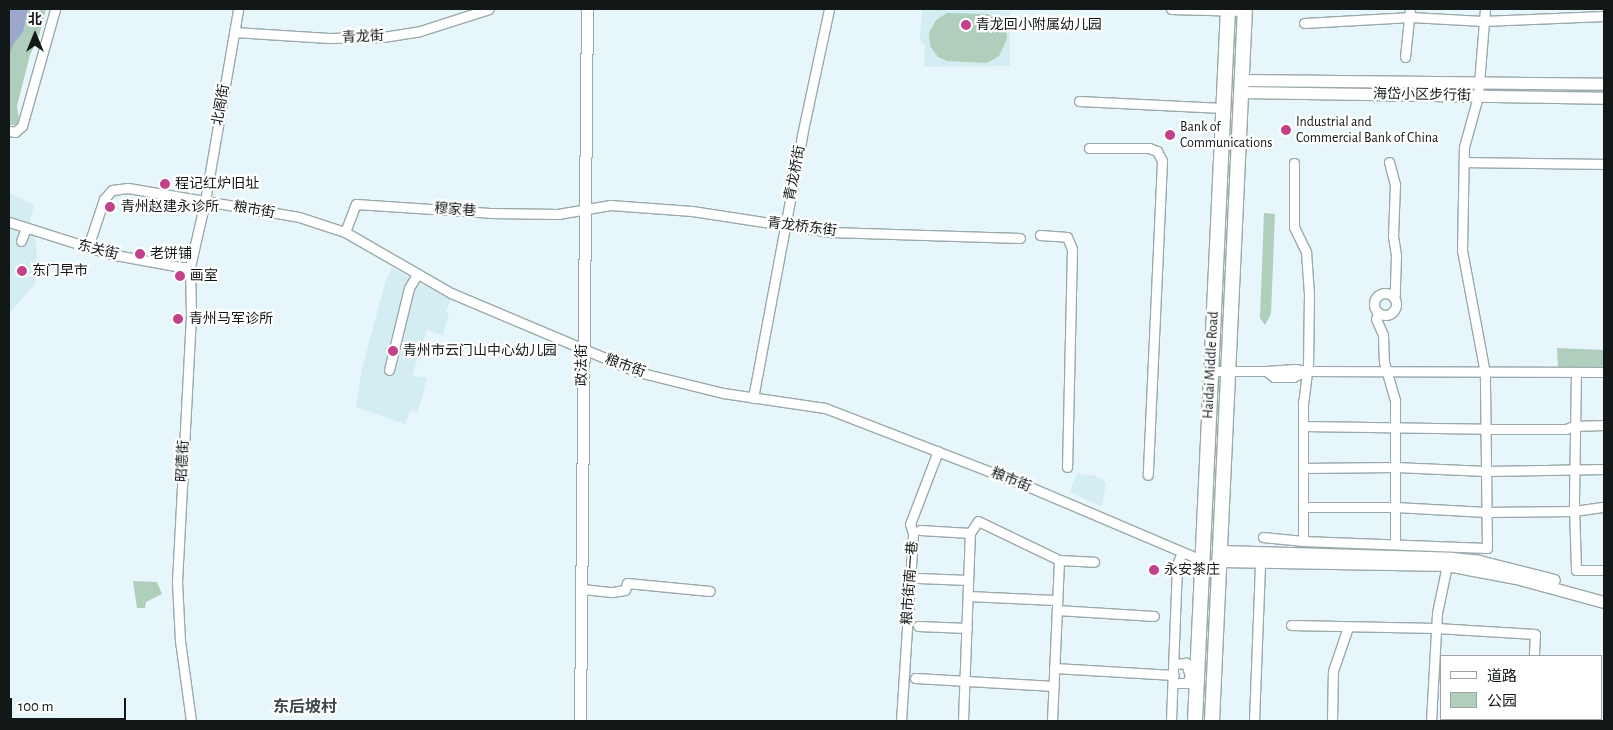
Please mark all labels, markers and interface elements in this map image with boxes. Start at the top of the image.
north arrow [10,10,60,60]
text: 北 [28,13,42,27]
place label: 青龙回小附属幼儿园 [976,17,1102,33]
marker: 青龙回小附属幼儿园 [960,19,972,31]
street label: 青龙街 [342,28,384,46]
street label: 北阁街 [209,83,233,127]
street label: 海岱小区步行街 [1373,86,1471,104]
place label: Industrial and Commercial Bank of China [1296,114,1439,146]
place label: Bank of Communications [1180,119,1272,152]
marker: Industrial and Commercial Bank of China [1280,124,1292,136]
marker: Bank of Communications [1164,129,1176,141]
street label: 青龙桥街 [781,144,809,202]
place label: 程记红炉旧址 [175,176,259,192]
marker: 程记红炉旧址 [159,178,171,190]
street label: 粮市街 [232,198,276,222]
place label: 青州赵建永诊所 [121,199,219,215]
marker: 青州赵建永诊所 [103,200,117,214]
street label: 穆家巷 [433,200,477,220]
street label: 青龙桥东街 [766,214,838,240]
street label: 东关街 [76,237,120,263]
place label: 老饼铺 [150,246,192,262]
marker: 老饼铺 [134,248,146,260]
place label: 东门早市 [32,263,88,279]
marker: 东门早市 [16,265,28,277]
place label: 画室 [190,268,218,284]
marker: 画室 [174,270,186,282]
place label: 青州马军诊所 [189,311,273,327]
street label: Haidai Middle Road [1200,311,1222,419]
marker: 青州马军诊所 [171,312,185,326]
place label: 青州市云门山中心幼儿园 [403,343,557,359]
street label: 政法街 [574,344,590,386]
marker: 青州市云门山中心幼儿园 [387,345,399,357]
street label: 粮市街 [602,351,648,381]
street label: 昭德街 [174,440,192,482]
street label: 粮市街 [988,464,1034,496]
street label: 粮市街南一巷 [899,541,921,625]
place label: 永安茶庄 [1164,562,1220,578]
marker: 永安茶庄 [1148,564,1160,576]
legend [1440,655,1603,720]
text: 道路 [1487,669,1517,684]
scale bar [12,688,129,720]
text: 公园 [1487,694,1517,709]
district label: 东后坡村 [273,697,337,717]
text: 100 m [18,699,53,714]

